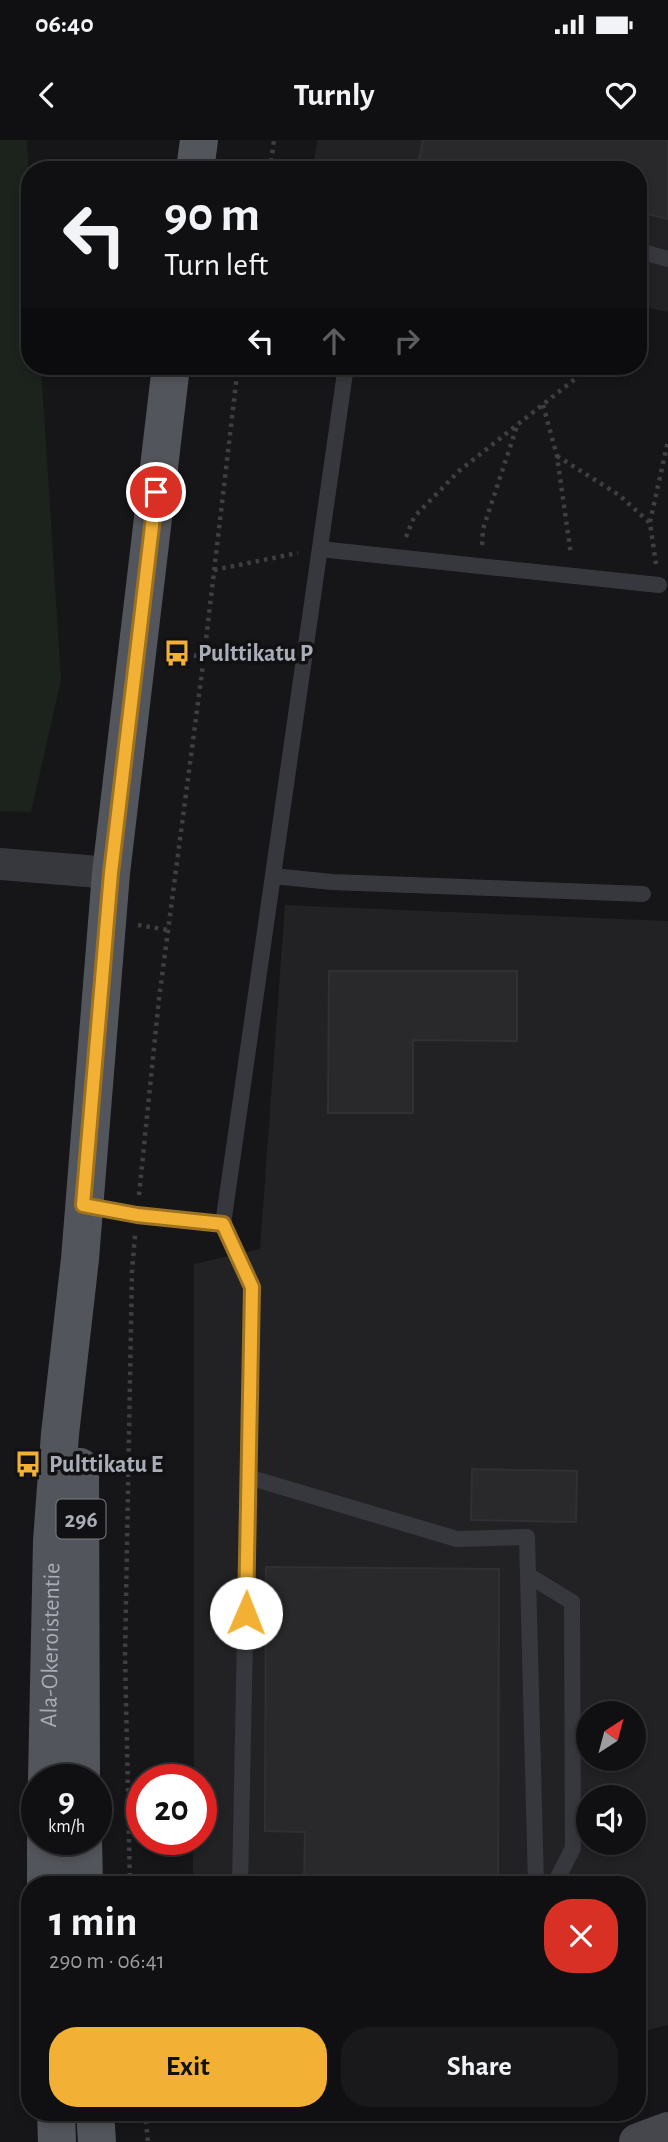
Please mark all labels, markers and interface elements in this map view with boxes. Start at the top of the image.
text: 06:40 [35,11,94,37]
icon: back [28,76,66,114]
icon: heart [602,76,640,114]
text: Turnly [293,79,375,111]
icon: left [49,189,140,280]
text: 90 m [164,191,260,240]
text: Turn left [164,249,268,281]
icon: left [242,322,280,360]
icon: ahead [315,322,353,360]
icon: right [388,322,426,360]
pin [126,462,186,522]
icon: arrive [137,473,175,511]
bus stop icon: Pulttikatu P [162,638,192,668]
place label: Pulttikatu P [198,642,313,666]
bus stop icon: Pulttikatu E [13,1449,43,1479]
place label: Pulttikatu E [49,1453,163,1477]
road number: 296 [56,1500,106,1538]
street label: Ala-Okeroistentie [37,1562,65,1728]
position arrow [209,1576,283,1650]
north arrow [576,1701,646,1771]
map controls [576,1701,646,1855]
speed limit sign: 20 [126,1764,217,1855]
text: 9 [58,1783,75,1818]
button: sound [576,1785,646,1855]
text: km/h [48,1818,85,1836]
button: close [544,1899,618,1973]
text: 1 min [49,1901,138,1943]
text: 290 m · 06:41 [49,1950,165,1973]
button: Exit [49,2027,327,2107]
button: Share [341,2027,618,2107]

